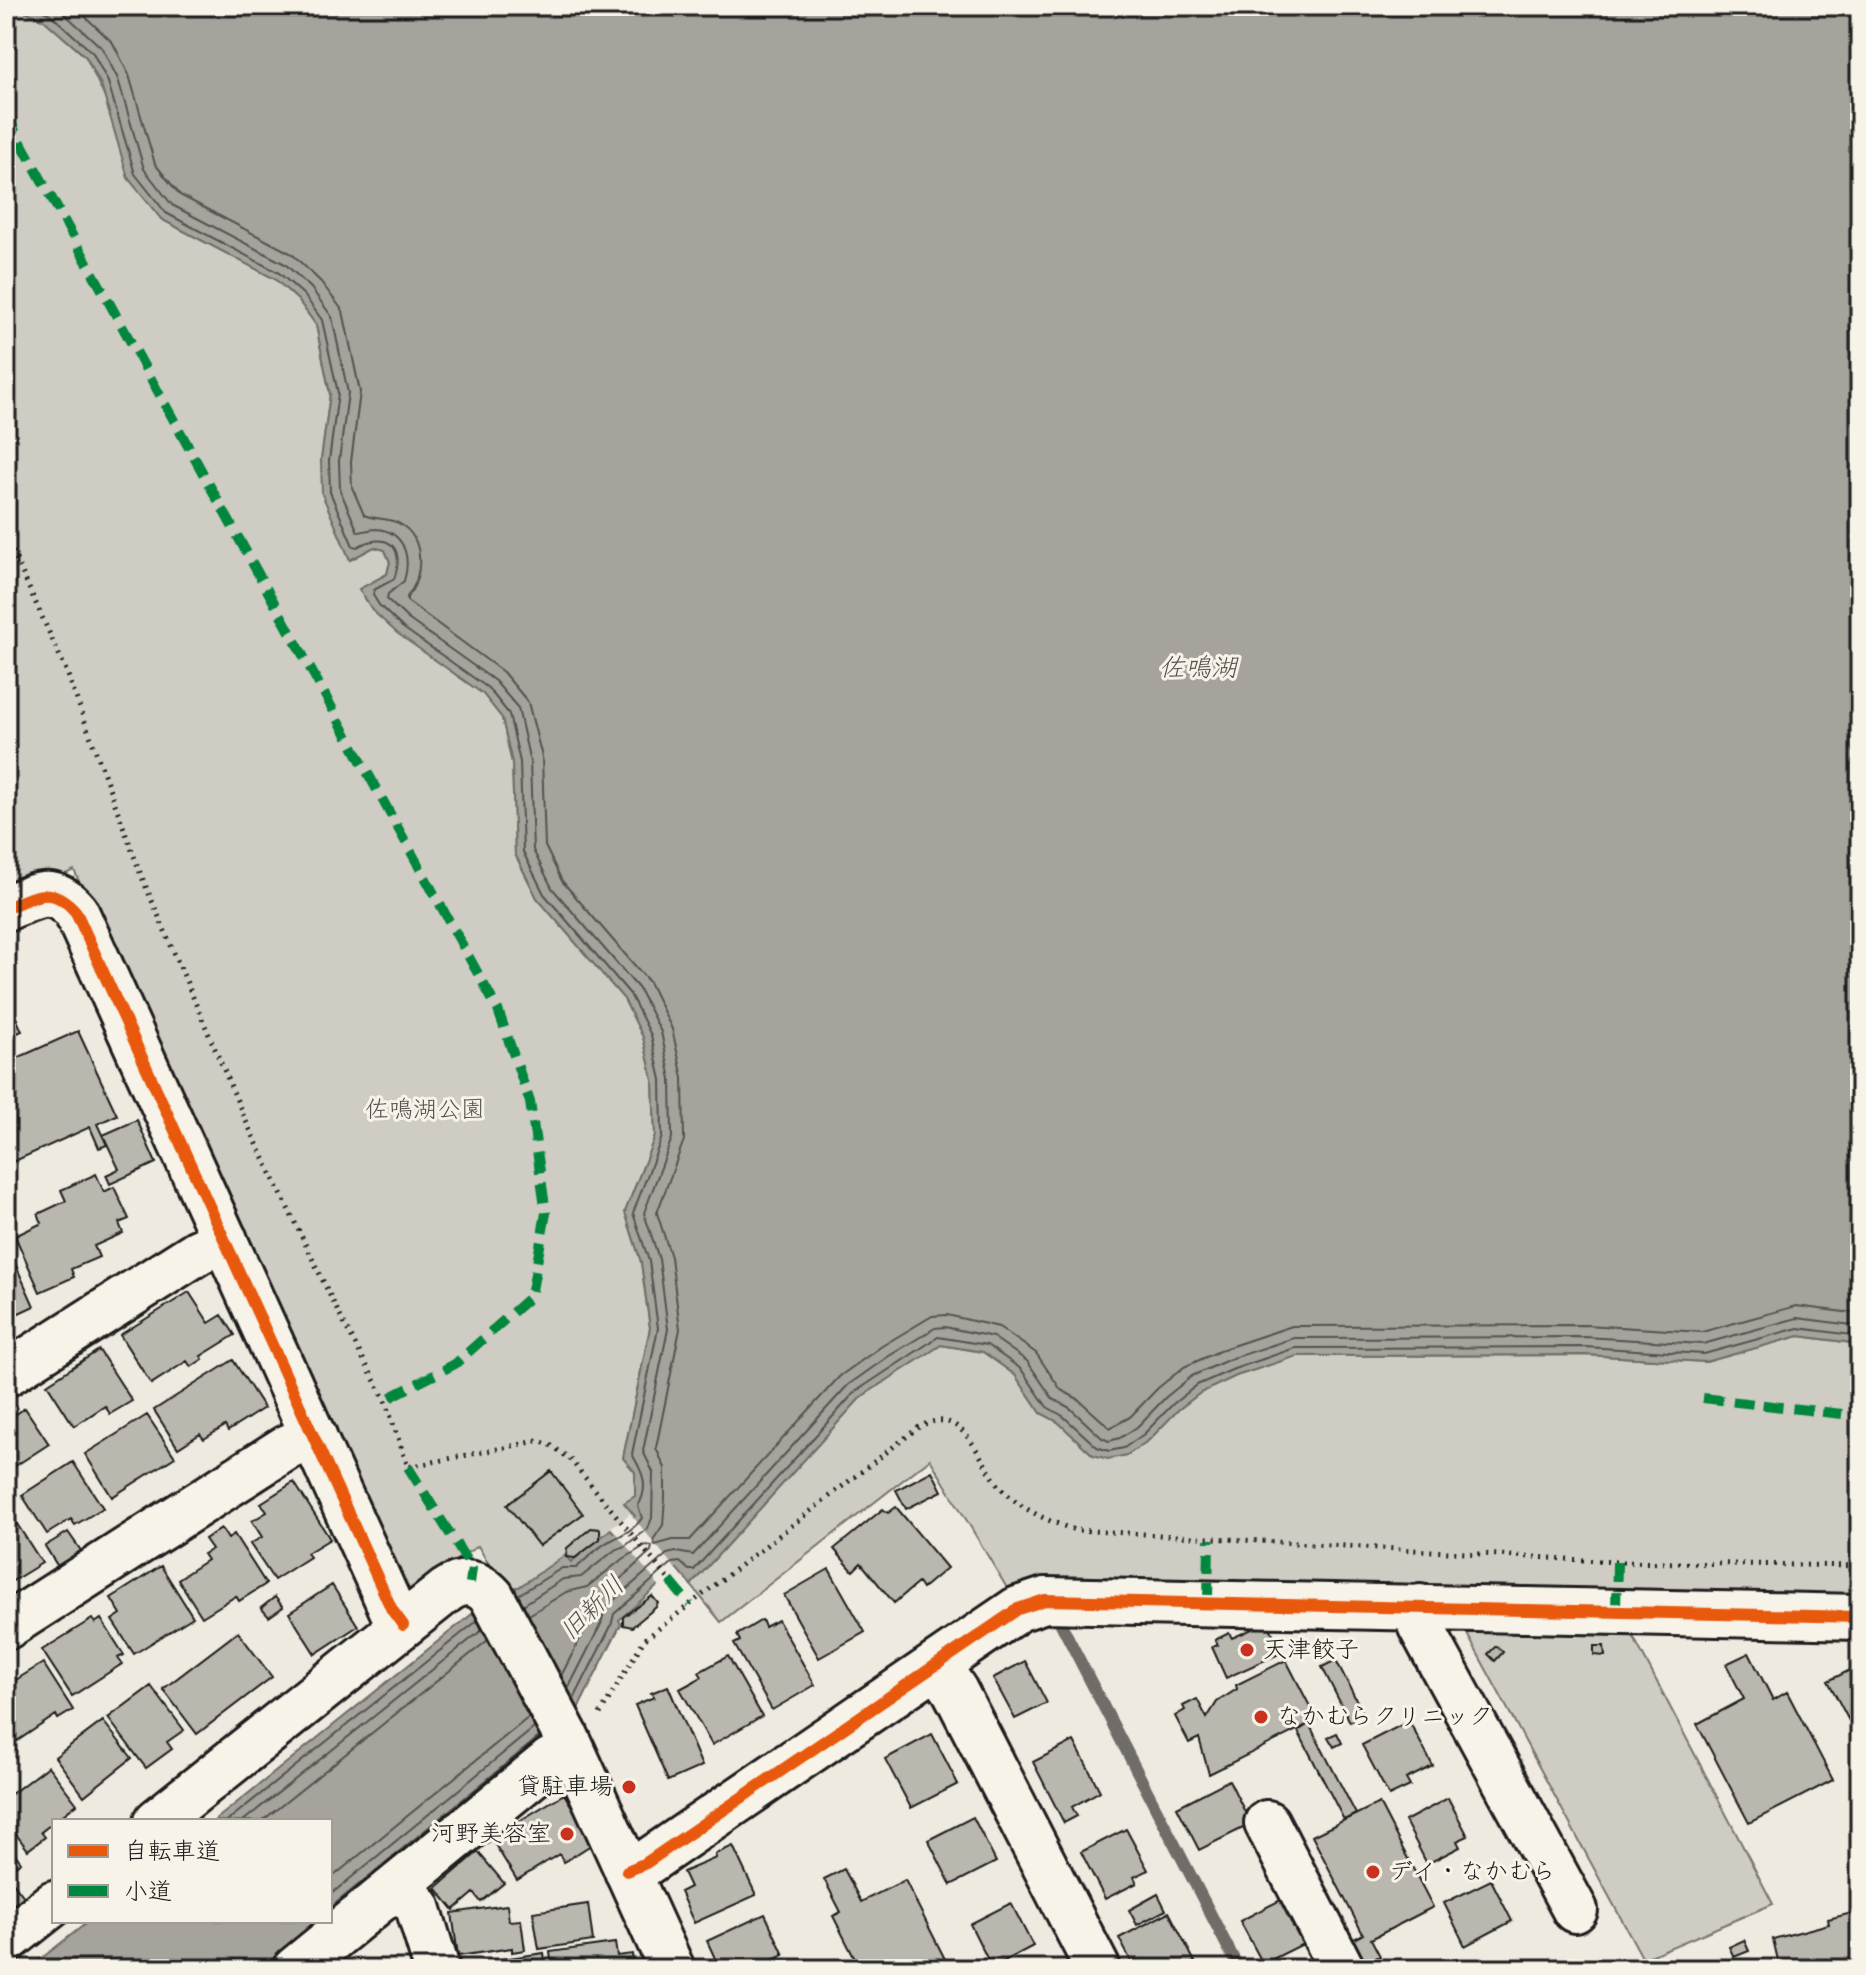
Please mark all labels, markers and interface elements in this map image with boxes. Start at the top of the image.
water label: 佐鳴湖 [1159,648,1239,690]
park label: 佐鳴湖公園 [365,1091,485,1130]
water label: 旧新川 [551,1567,635,1651]
place label: 天津餃子 [1263,1631,1359,1670]
marker: 天津餃子 [1238,1641,1256,1659]
place label: なかむらクリニック [1277,1698,1493,1737]
marker: なかむらクリニック [1252,1708,1270,1726]
place label: 貸駐車場 [517,1768,613,1807]
marker: 貸駐車場 [620,1778,638,1796]
place label: 河野美容室 [431,1815,551,1854]
legend [52,1819,332,1923]
marker: 河野美容室 [558,1825,576,1843]
text: 自転車道 [124,1833,220,1872]
place label: デイ・なかむら [1389,1853,1556,1892]
marker: デイ・なかむら [1364,1863,1382,1881]
text: 小道 [124,1873,172,1912]

